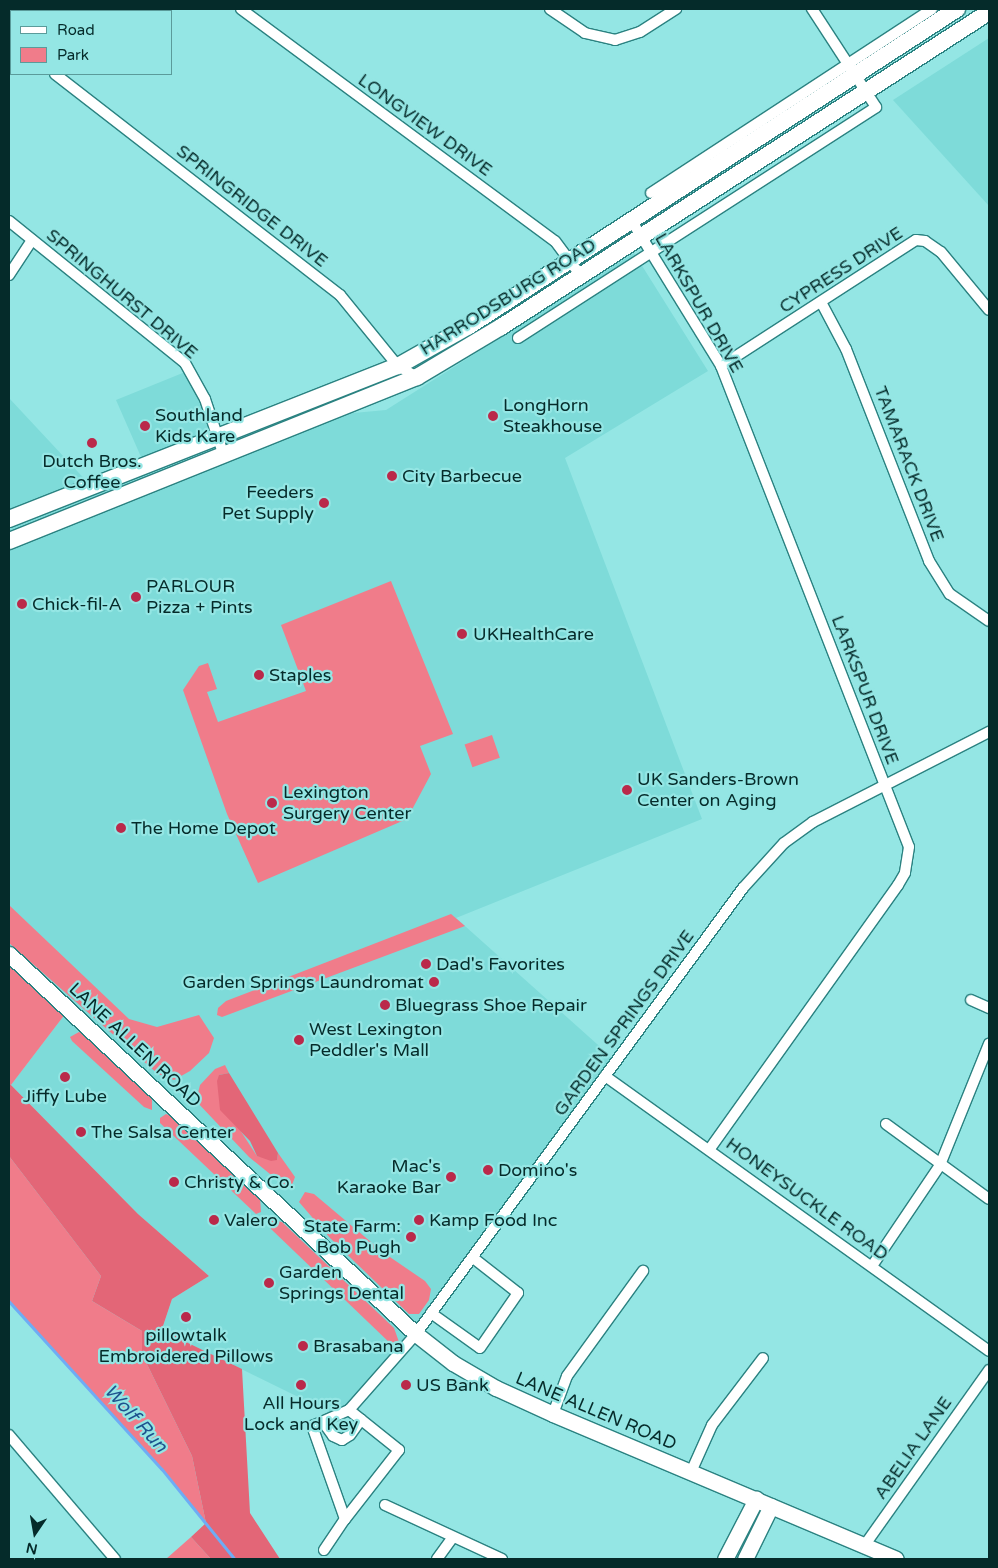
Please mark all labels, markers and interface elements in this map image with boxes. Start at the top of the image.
legend [10,10,172,75]
text: Road [57,21,95,39]
text: Park [57,46,89,64]
street label: LONGVIEW DRIVE [354,69,496,181]
street label: SPRINGRIDGE DRIVE [172,140,332,272]
street label: CYPRESS DRIVE [775,222,907,318]
street label: SPRINGHURST DRIVE [42,224,202,364]
street label: LARKSPUR DRIVE [650,229,748,377]
street label: HARRODSBURG ROAD [416,234,600,360]
street label: TAMARACK DRIVE [869,383,949,545]
place label: LongHorn Steakhouse [503,395,602,438]
place label: Southland Kids Kare [155,405,243,448]
marker: LongHorn Steakhouse [487,410,499,422]
marker: Southland Kids Kare [139,420,151,432]
marker: Dutch Bros. Coffee [86,437,98,449]
place label: Dutch Bros. Coffee [42,451,142,494]
place label: City Barbecue [402,465,522,487]
marker: City Barbecue [386,470,398,482]
place label: Feeders Pet Supply [222,482,314,524]
marker: Feeders Pet Supply [318,497,330,509]
place label: PARLOUR Pizza + Pints [146,576,253,618]
marker: PARLOUR Pizza + Pints [130,591,142,603]
place label: Chick-fil-A [32,593,122,615]
marker: Chick-fil-A [16,598,28,610]
street label: LARKSPUR DRIVE [827,612,903,768]
place label: UKHealthCare [473,623,594,645]
marker: UKHealthCare [455,627,469,641]
place label: Staples [269,664,331,686]
marker: Staples [253,669,265,681]
place label: UK Sanders-Brown Center on Aging [637,769,799,812]
place label: Lexington Surgery Center [283,782,411,824]
marker: UK Sanders-Brown Center on Aging [621,784,633,796]
marker: Lexington Surgery Center [265,796,279,810]
place label: The Home Depot [131,817,276,839]
marker: The Home Depot [115,822,127,834]
street label: GARDEN SPRINGS DRIVE [549,926,699,1120]
place label: Dad's Favorites [436,953,565,975]
marker: Dad's Favorites [420,958,432,970]
place label: Garden Springs Laundromat [183,971,424,993]
marker: Garden Springs Laundromat [428,976,440,988]
street label: LANE ALLEN ROAD [64,978,206,1112]
place label: Bluegrass Shoe Repair [395,994,587,1016]
marker: Bluegrass Shoe Repair [379,999,391,1011]
place label: West Lexington Peddler's Mall [309,1019,442,1062]
marker: West Lexington Peddler's Mall [293,1034,305,1046]
marker: Jiffy Lube [59,1071,71,1083]
place label: Jiffy Lube [23,1085,107,1107]
place label: The Salsa Center [91,1121,234,1143]
marker: The Salsa Center [75,1126,87,1138]
street label: HONEYSUCKLE ROAD [722,1133,892,1265]
place label: Mac's Karaoke Bar [337,1156,441,1198]
place label: Domino's [498,1159,577,1181]
marker: Domino's [482,1164,494,1176]
place label: Christy & Co. [184,1171,294,1193]
marker: Mac's Karaoke Bar [445,1171,457,1183]
marker: Christy & Co. [168,1176,180,1188]
place label: Valero [224,1209,278,1231]
place label: Kamp Food Inc [429,1209,557,1231]
marker: Valero [208,1214,220,1226]
marker: Kamp Food Inc [413,1214,425,1226]
place label: State Farm: Bob Pugh [304,1216,401,1258]
marker: State Farm: Bob Pugh [405,1231,417,1243]
place label: Garden Springs Dental [279,1262,404,1304]
marker: Garden Springs Dental [263,1277,275,1289]
marker: pillowtalk Embroidered Pillows [180,1311,192,1323]
place label: pillowtalk Embroidered Pillows [99,1325,273,1368]
place label: Brasabana [313,1335,404,1357]
marker: Brasabana [297,1340,309,1352]
street label: LANE ALLEN ROAD [512,1367,680,1455]
place label: US Bank [416,1374,489,1396]
marker: All Hours Lock and Key [295,1379,307,1391]
marker: US Bank [400,1379,412,1391]
water label: Wolf Run [99,1380,171,1458]
place label: All Hours Lock and Key [244,1393,358,1436]
street label: ABELIA LANE [870,1393,956,1503]
north arrow [10,1508,60,1558]
text: N [25,1539,39,1558]

